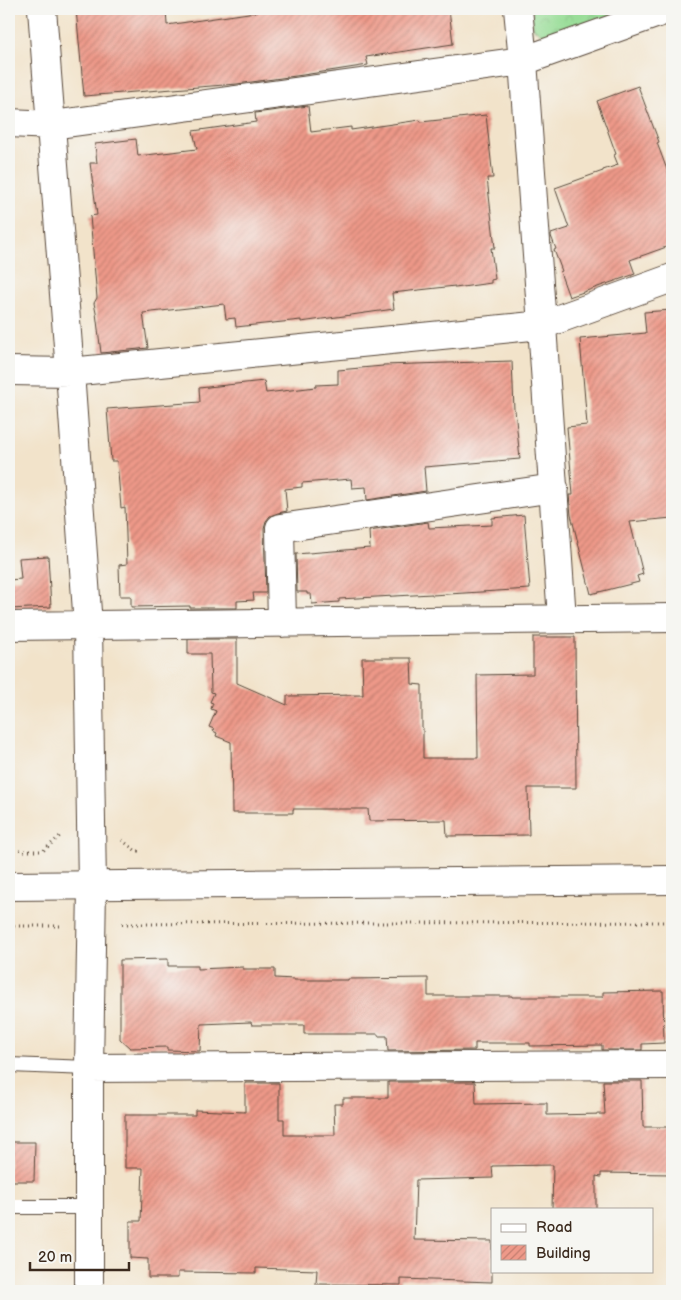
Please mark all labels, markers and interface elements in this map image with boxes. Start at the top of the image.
legend [491,1208,654,1272]
text: Road [536,1218,572,1237]
scale bar [30,1240,129,1272]
text: Building [536,1244,591,1263]
text: 20 m [38,1248,72,1267]

